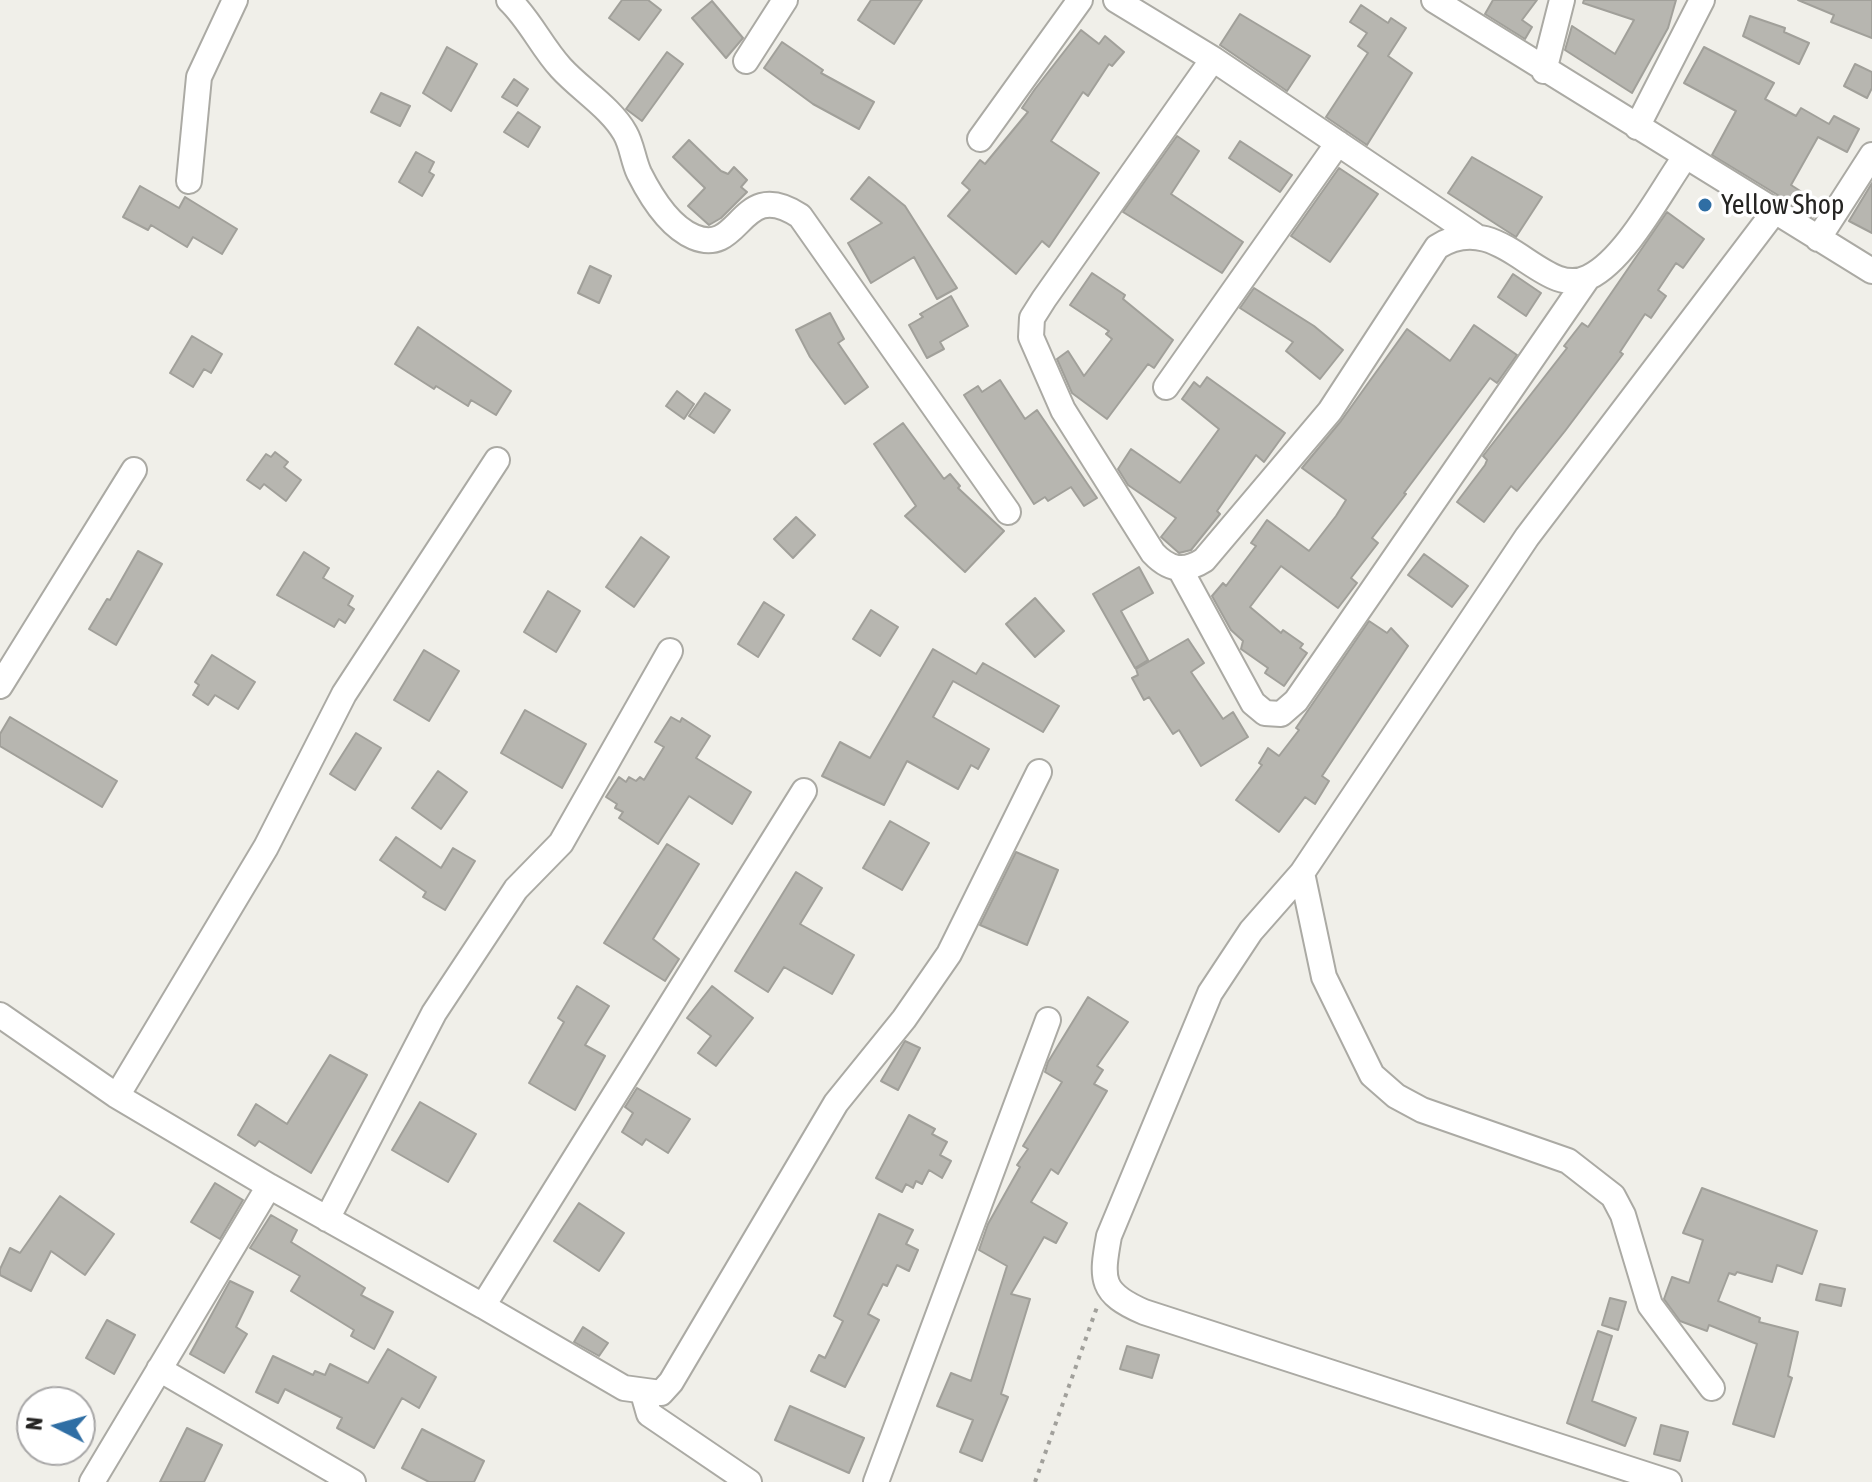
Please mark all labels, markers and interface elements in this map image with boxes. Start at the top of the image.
place label: Yellow Shop [1721,188,1844,222]
marker: Yellow Shop [1696,196,1714,214]
north arrow [16,1386,96,1466]
text: N [21,1416,48,1432]

